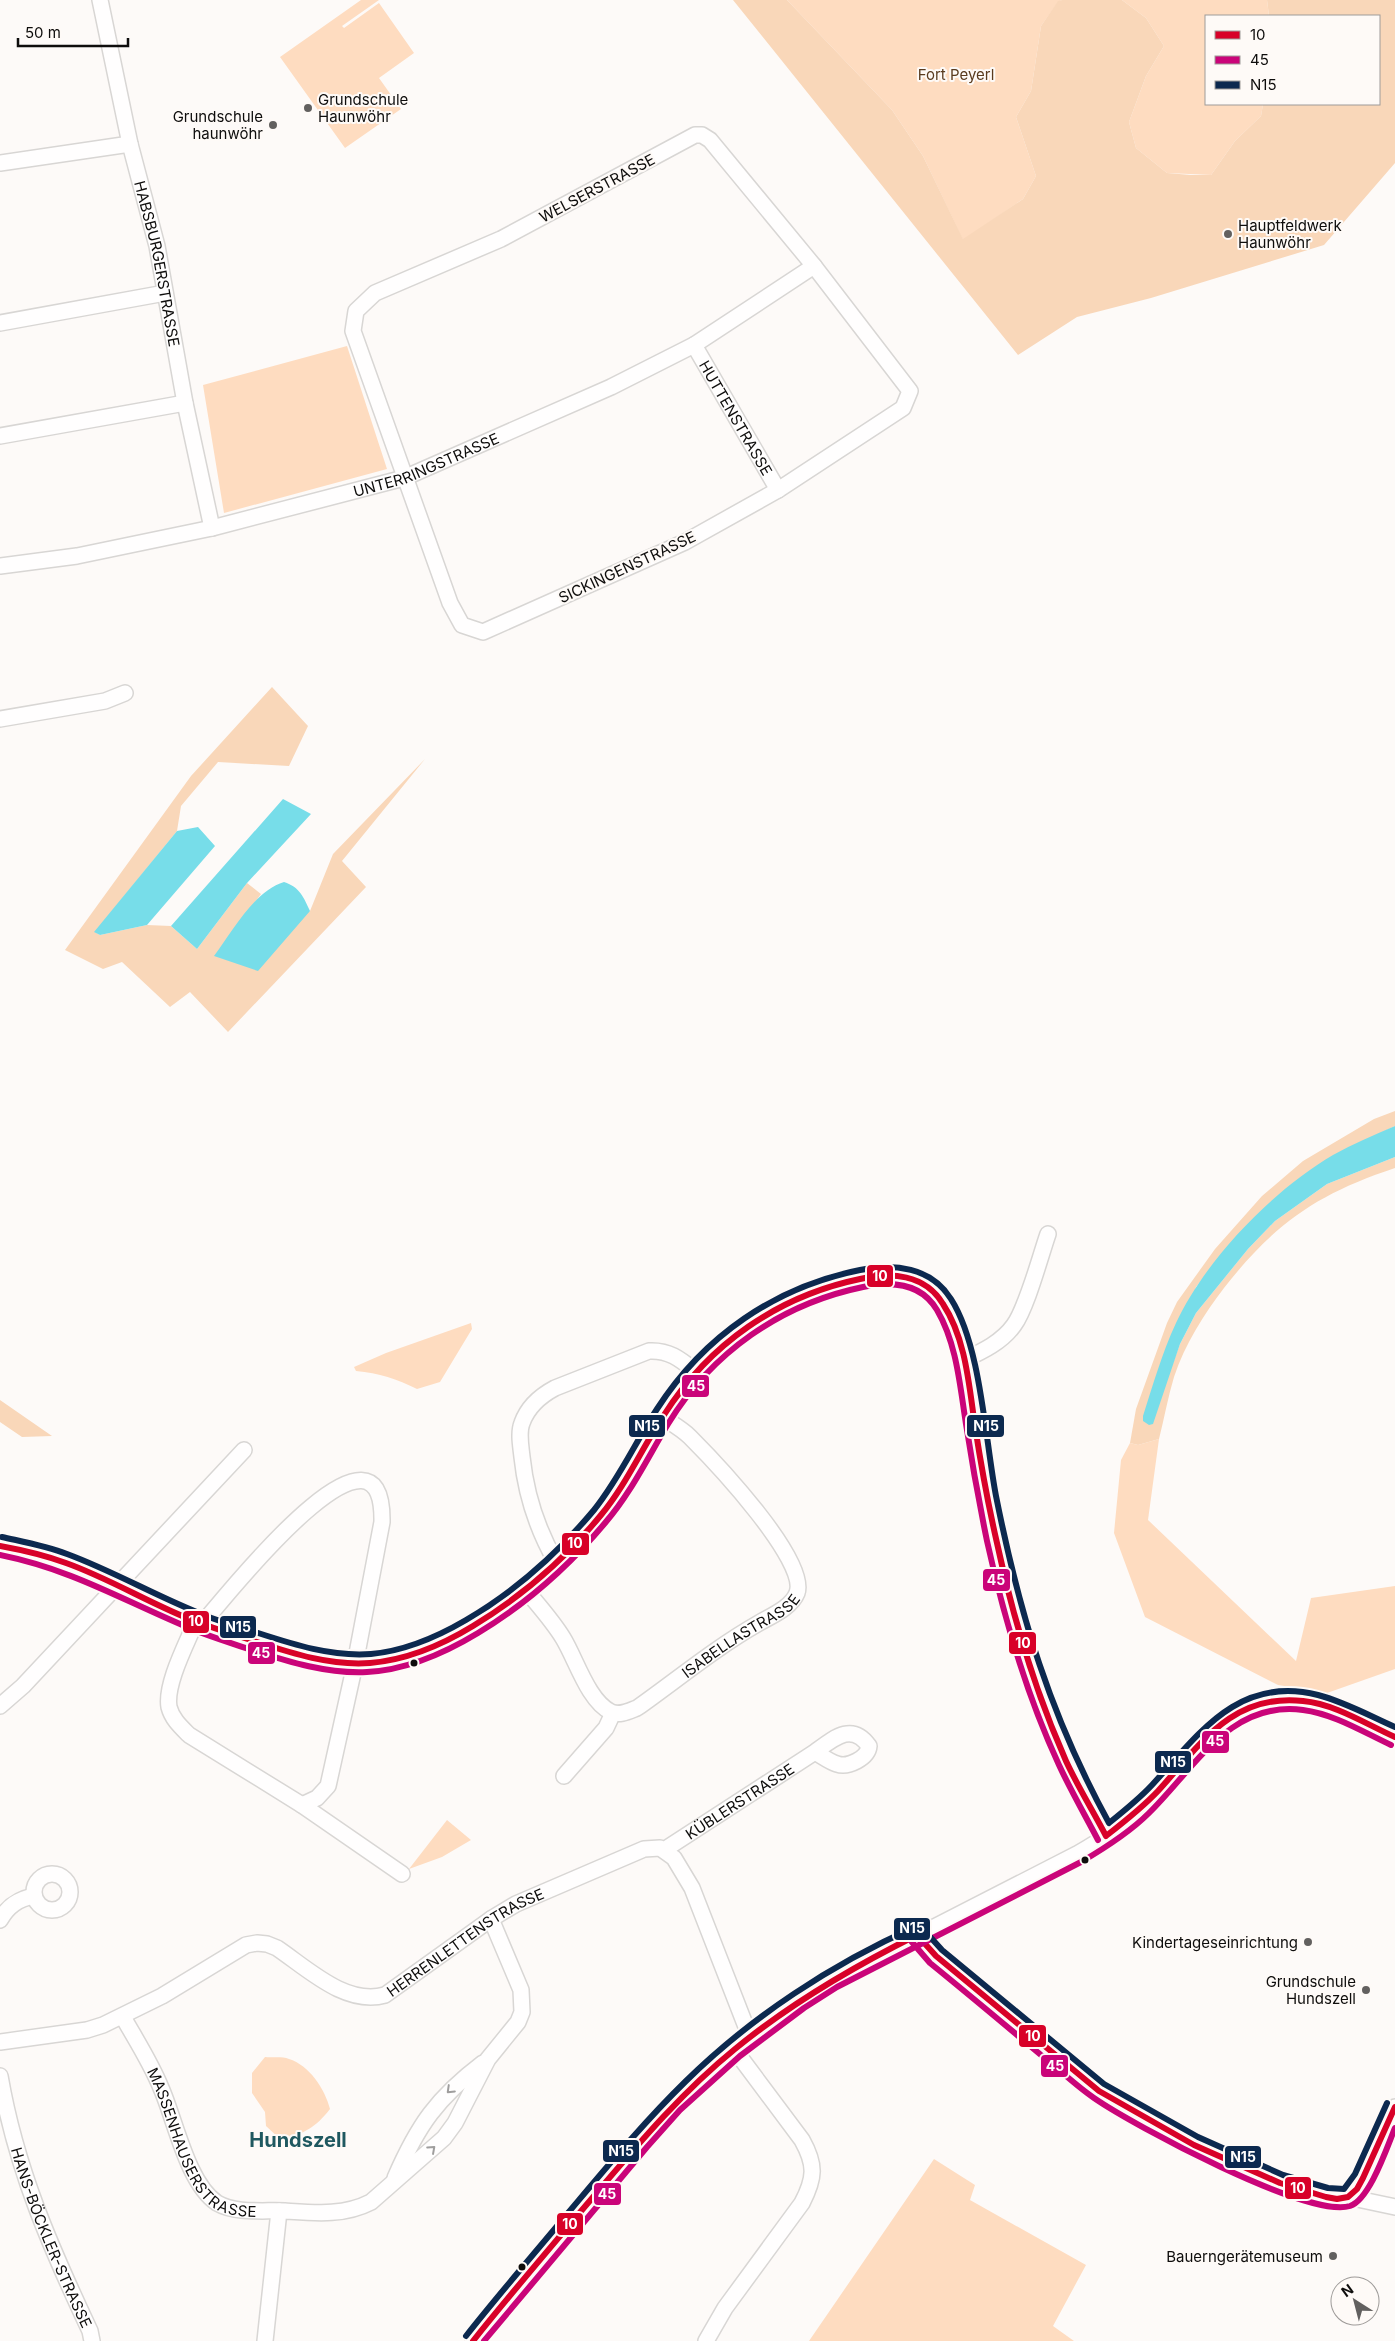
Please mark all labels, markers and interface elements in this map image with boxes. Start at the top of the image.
scale bar [18,15,128,47]
legend [1205,15,1380,105]
text: 50 m [25,23,61,42]
text: 10 [1250,25,1266,44]
text: 45 [1250,50,1269,69]
park label: Fort Peyerl [918,65,994,84]
text: N15 [1250,75,1277,94]
place label: Grundschule Haunwöhr [318,90,408,126]
marker: Grundschule Haunwöhr [302,102,314,114]
place label: Grundschule haunwöhr [173,107,263,143]
marker: Grundschule haunwöhr [267,119,279,131]
street label: WELSERSTRASSE [536,150,658,226]
street label: HABSBURGERSTRASSE [131,179,184,348]
place label: Hauptfeldwerk Haunwöhr [1238,216,1342,252]
marker: Hauptfeldwerk Haunwöhr [1222,228,1234,240]
street label: HUTTENSTRASSE [695,357,777,479]
street label: UNTERRINGSTRASSE [351,428,502,500]
street label: SICKINGENSTRASSE [555,527,699,607]
line badge: 10 [866,1264,894,1288]
text: 10 [872,1267,888,1284]
line badge: 45 [681,1374,710,1398]
text: 45 [687,1377,705,1394]
line badge: N15 [628,1414,666,1438]
line badge: N15 [966,1414,1005,1438]
text: N15 [634,1417,660,1434]
text: N15 [973,1417,999,1434]
line badge: 10 [561,1532,590,1556]
text: 10 [567,1534,583,1551]
line badge: 45 [982,1568,1011,1592]
text: 45 [987,1571,1005,1588]
street label: ISABELLASTRASSE [678,1590,804,1682]
line badge: 10 [182,1610,210,1634]
text: 10 [188,1612,204,1629]
line badge: N15 [219,1615,257,1639]
text: N15 [225,1618,251,1635]
line badge: 10 [1008,1631,1037,1655]
text: 10 [1015,1634,1031,1651]
line badge: 45 [247,1641,276,1665]
text: 45 [252,1644,270,1661]
unlabelled marker [409,1658,419,1668]
line badge: 45 [1201,1730,1230,1754]
text: 45 [1206,1732,1224,1749]
line badge: N15 [1154,1750,1192,1774]
text: N15 [1160,1753,1186,1770]
street label: KÜBLERSTRASSE [682,1759,797,1843]
unlabelled marker [1080,1855,1090,1865]
street label: HERRENLETTENSTRASSE [383,1884,547,2000]
line badge: N15 [893,1917,931,1941]
text: N15 [899,1919,925,1936]
place label: Kindertageseinrichtung [1132,1933,1298,1952]
marker: Kindertageseinrichtung [1302,1936,1314,1948]
place label: Grundschule Hundszell [1266,1972,1356,2008]
marker: Grundschule Hundszell [1360,1984,1372,1996]
line badge: 10 [1018,2024,1047,2048]
text: 10 [1025,2027,1041,2044]
line badge: 45 [1040,2054,1069,2078]
text: 45 [1046,2057,1064,2074]
street label: MASSENHAUSERSTRASSE [144,2064,257,2220]
one-way arrow [447,2084,456,2093]
district label: Hundszell [249,2128,347,2152]
line badge: N15 [602,2139,640,2163]
text: N15 [608,2142,634,2159]
street label: HANS-BÖCKLER-STRASSE [7,2145,97,2331]
line badge: N15 [1224,2145,1262,2169]
one-way arrow [426,2146,435,2155]
text: N15 [1230,2148,1256,2165]
line badge: 10 [1284,2176,1312,2200]
text: 10 [1290,2179,1306,2196]
line badge: 45 [593,2182,622,2206]
text: 45 [598,2185,616,2202]
line badge: 10 [556,2212,584,2236]
text: 10 [562,2215,578,2232]
place label: Bauerngerätemuseum [1166,2247,1323,2266]
marker: Bauerngerätemuseum [1327,2250,1339,2262]
unlabelled marker [517,2262,527,2272]
north arrow [1330,2276,1380,2326]
text: N [1338,2280,1356,2300]

